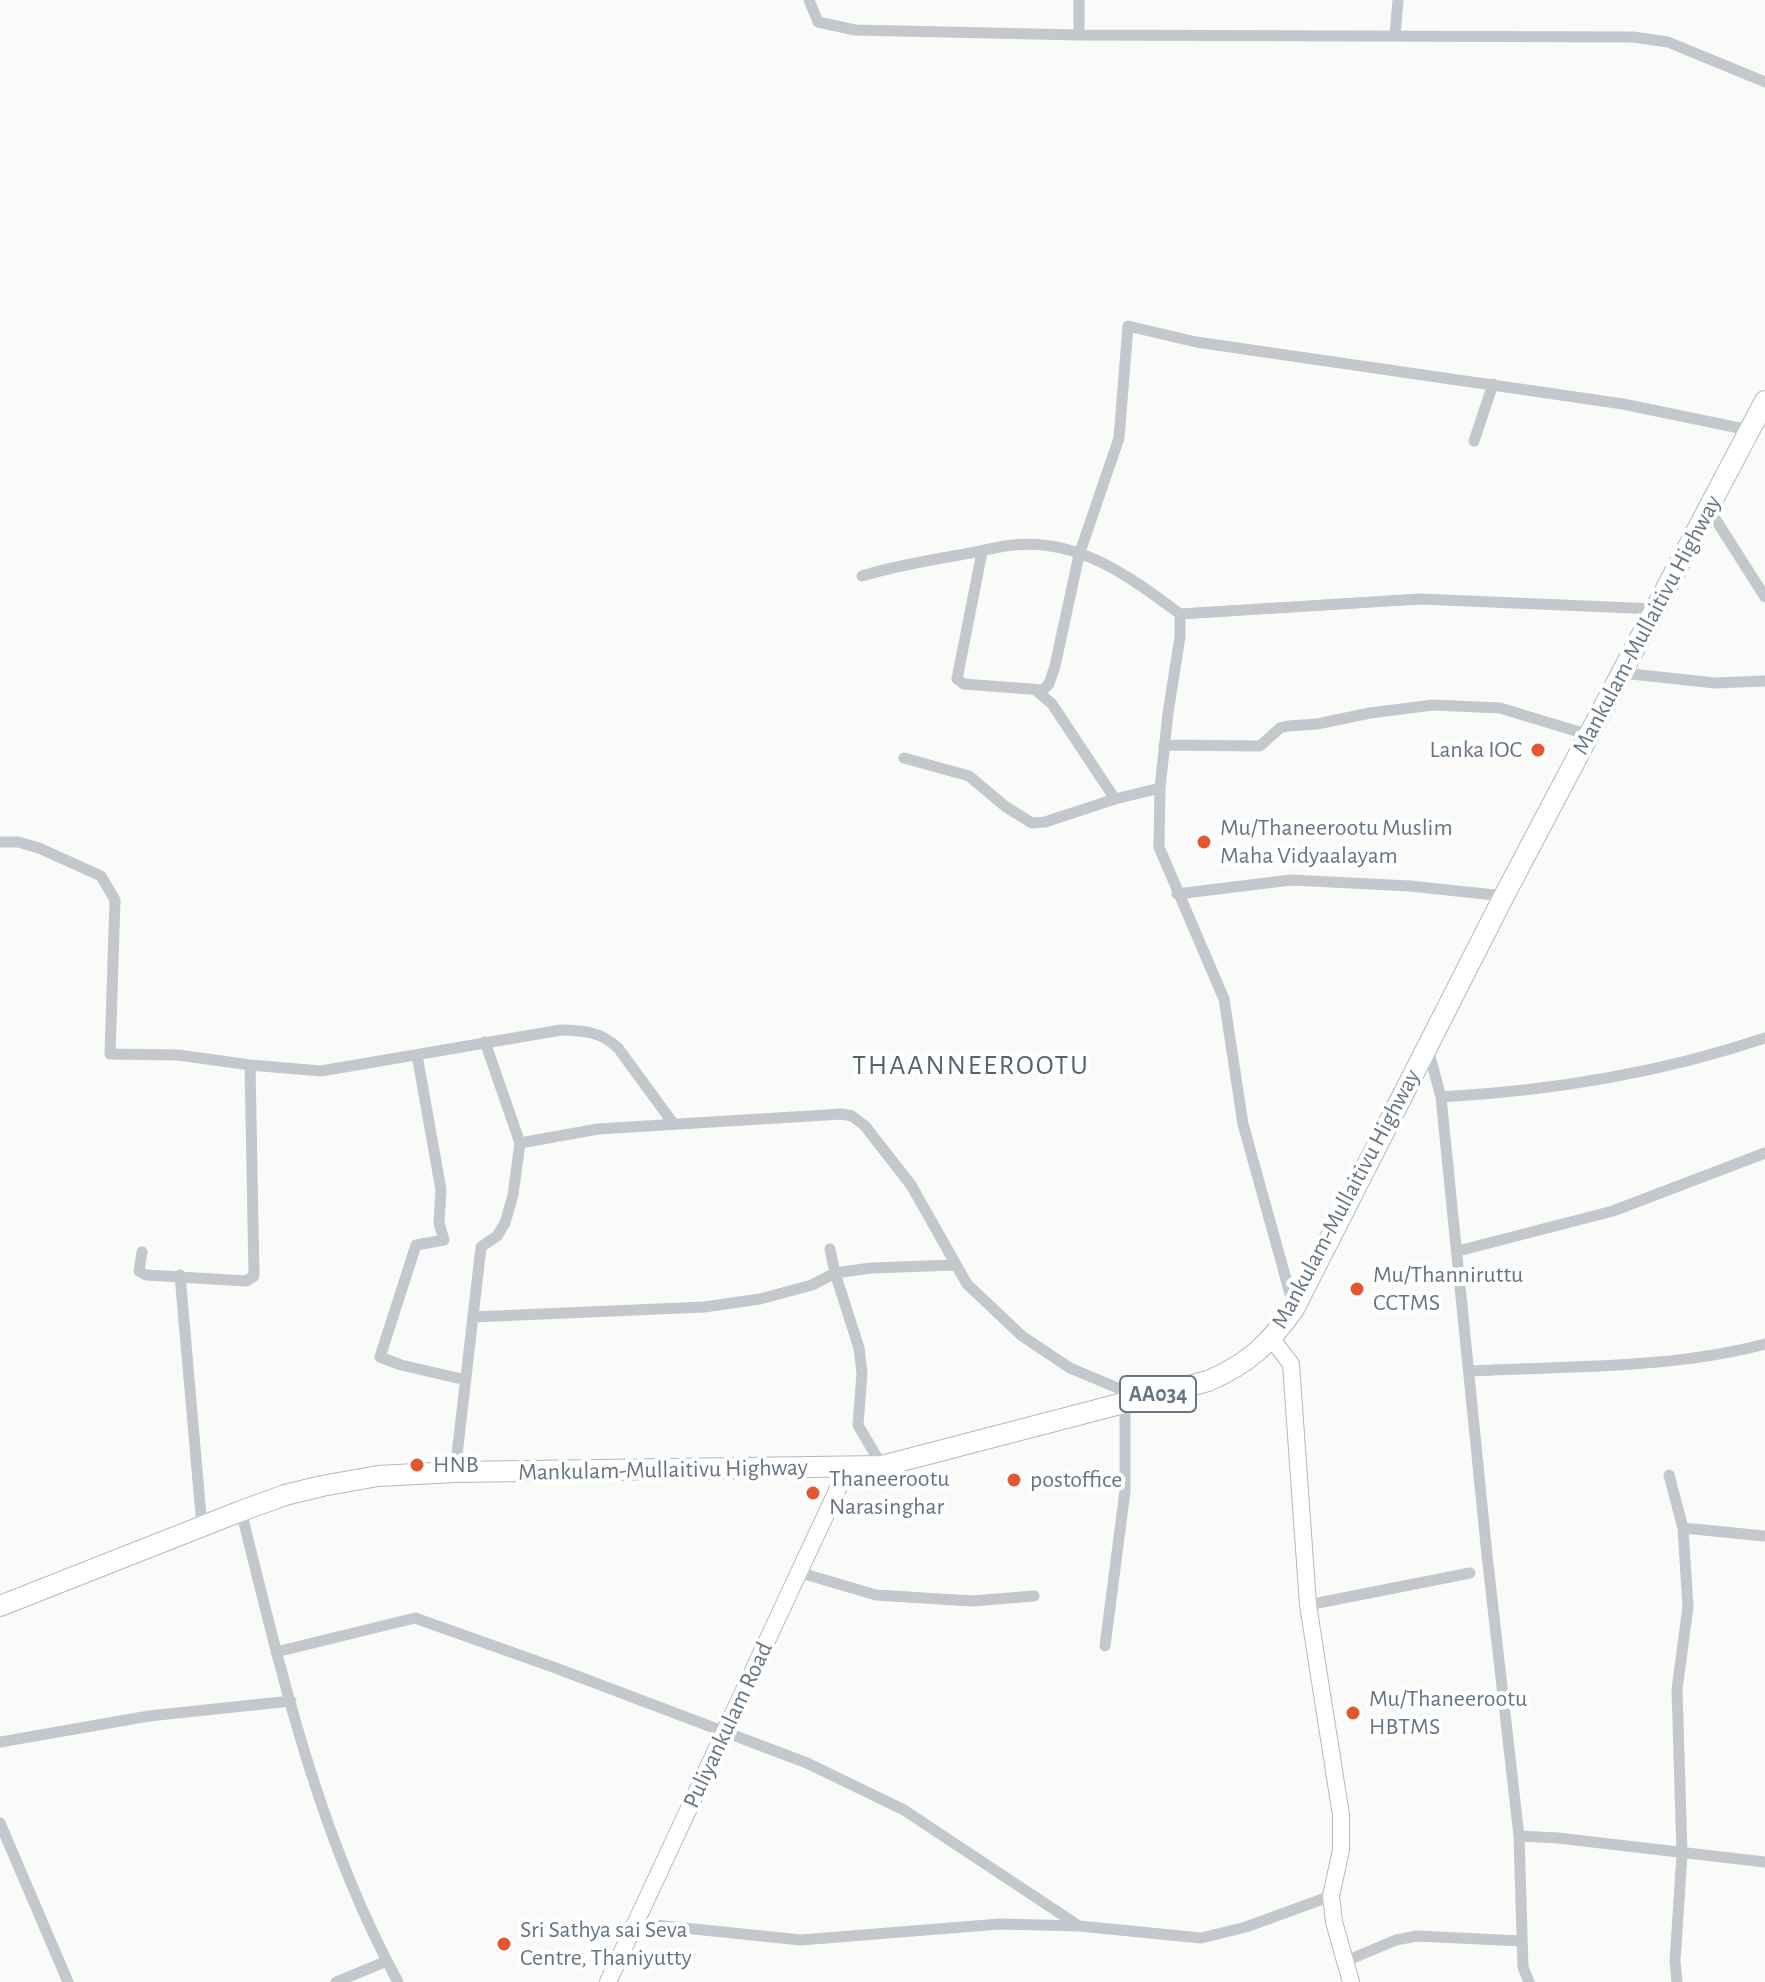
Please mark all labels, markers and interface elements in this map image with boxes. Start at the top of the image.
street label: Mankulam-Mullaitivu Highway [1566,490,1728,760]
place label: Lanka IOC [1430,736,1522,764]
marker: Lanka IOC [1529,741,1547,759]
place label: Mu/Thaneerootu Muslim Maha Vidyaalayam [1220,814,1453,870]
marker: Mu/Thaneerootu Muslim Maha Vidyaalayam [1195,833,1213,851]
district label: THAANNEEROOTU [852,1049,1090,1083]
street label: Mankulam-Mullaitivu Highway [1265,1064,1427,1334]
place label: Mu/Thanniruttu CCTMS [1373,1261,1523,1317]
marker: Mu/Thanniruttu CCTMS [1348,1280,1366,1298]
road number: AA034 [1120,1376,1196,1412]
place label: HNB [433,1451,479,1479]
street label: Mankulam-Mullaitivu Highway [518,1453,808,1487]
marker: HNB [408,1456,426,1474]
place label: Thaneerootu Narasinghar [829,1465,950,1521]
place label: postoffice [1030,1466,1122,1494]
marker: postoffice [1005,1471,1023,1489]
marker: Thaneerootu Narasinghar [804,1484,822,1502]
street label: Puliyankulam Road [677,1637,779,1813]
place label: Mu/Thaneerootu HBTMS [1369,1685,1527,1741]
marker: Mu/Thaneerootu HBTMS [1344,1704,1362,1722]
place label: Sri Sathya sai Seva Centre, Thaniyutty [520,1916,692,1972]
marker: Sri Sathya sai Seva Centre, Thaniyutty [495,1935,513,1953]

